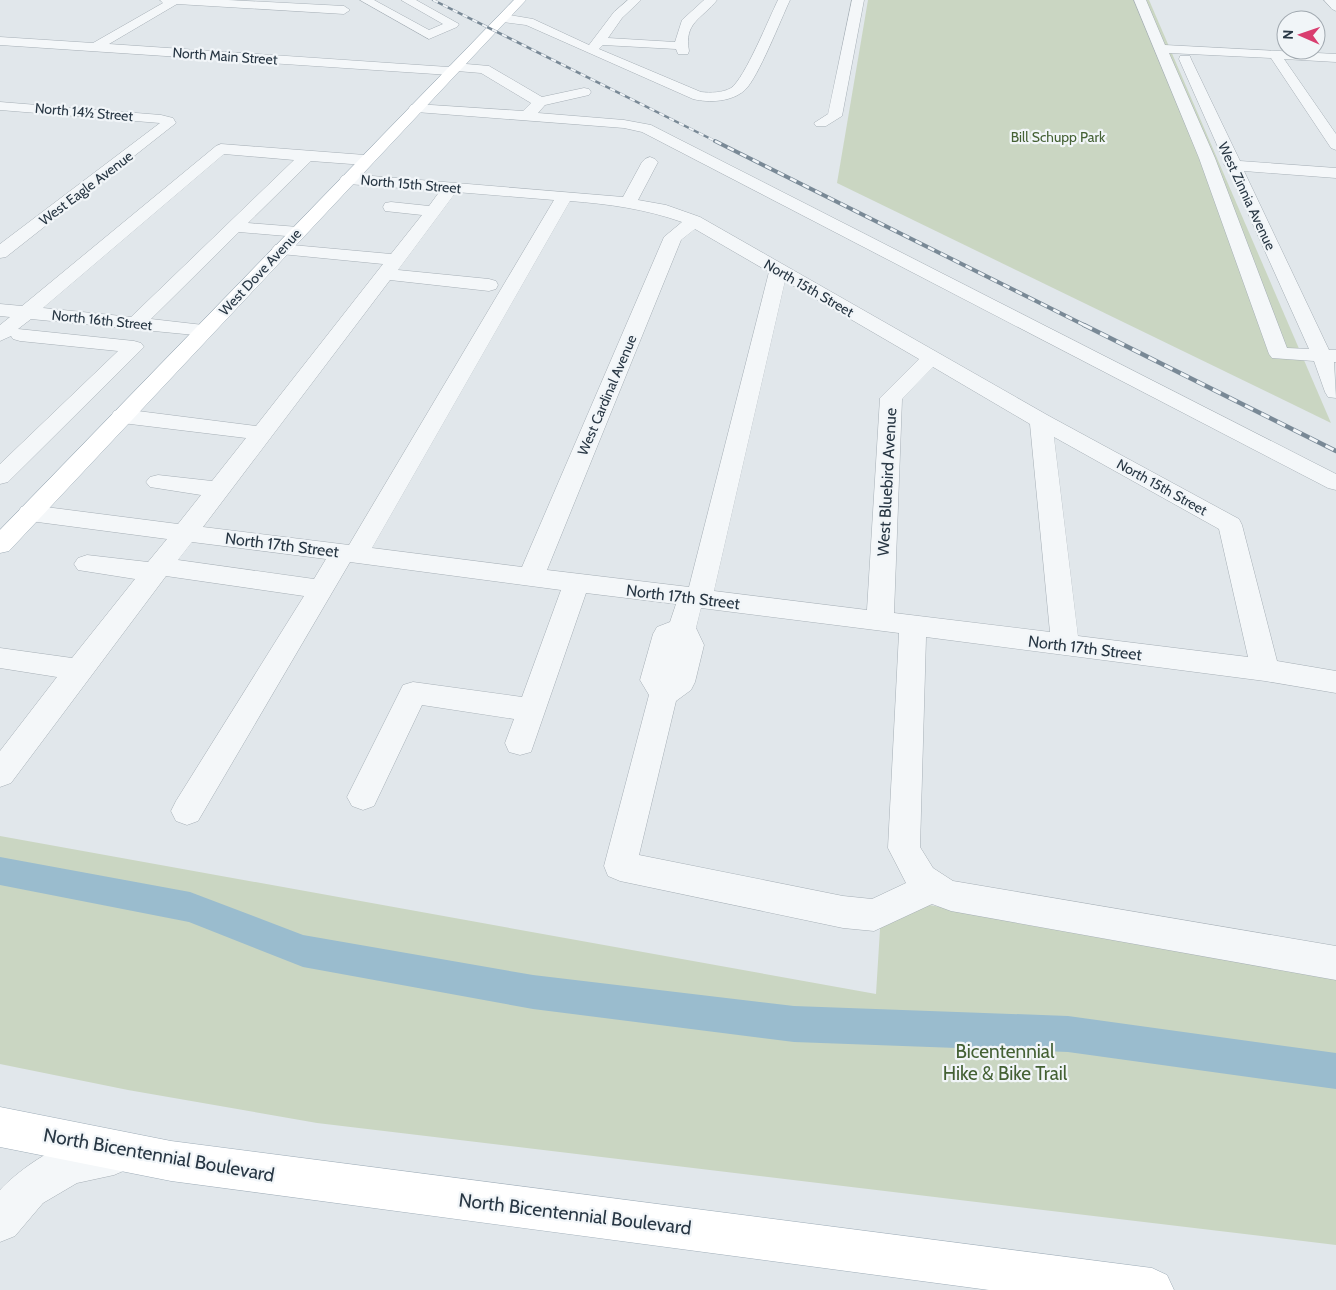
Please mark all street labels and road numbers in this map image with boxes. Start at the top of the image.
street label: North Main Street [172,43,278,69]
street label: North 14½ Street [34,99,134,125]
street label: West Zinnia Avenue [1214,139,1280,253]
street label: West Eagle Avenue [35,147,137,229]
street label: North 15th Street [360,171,462,197]
street label: West Dove Avenue [215,225,305,319]
street label: North 15th Street [761,255,857,321]
street label: North 16th Street [51,306,154,334]
street label: West Cardinal Avenue [573,332,641,458]
street label: West Bluebird Avenue [874,407,900,557]
street label: North 15th Street [1114,455,1211,519]
street label: North 17th Street [224,529,341,561]
street label: North 17th Street [625,581,742,613]
street label: North 17th Street [1027,632,1144,664]
street label: North Bicentennial Boulevard [42,1123,276,1187]
street label: North Bicentennial Boulevard [457,1188,693,1240]

